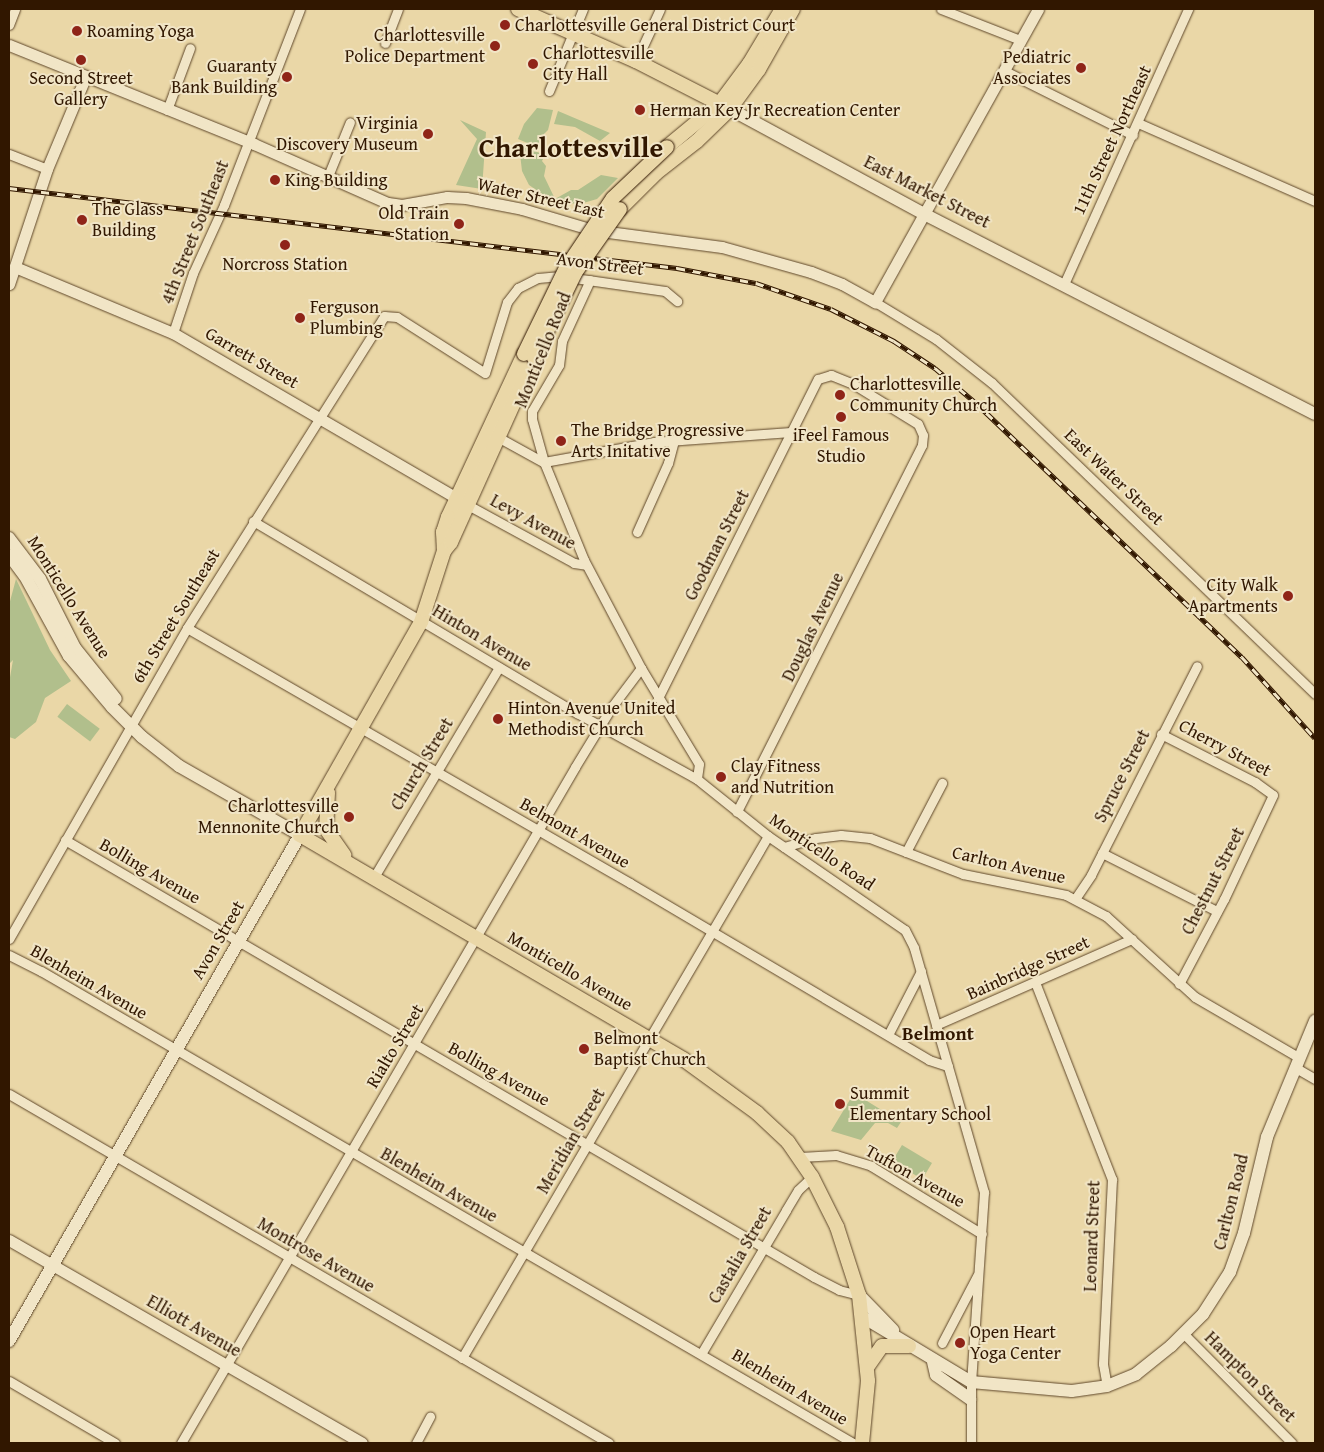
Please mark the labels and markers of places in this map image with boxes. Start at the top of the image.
place label: Charlottesville General District Court [515,14,795,36]
marker: Charlottesville General District Court [499,19,511,31]
place label: Roaming Yoga [87,20,194,42]
marker: Roaming Yoga [71,25,83,37]
place label: Charlottesville Police Department [345,25,485,68]
marker: Charlottesville Police Department [489,40,501,52]
place label: Charlottesville City Hall [543,43,654,86]
place label: Pediatric Associates [993,47,1071,90]
marker: Second Street Gallery [75,54,87,66]
place label: Guaranty Bank Building [171,56,277,98]
marker: Charlottesville City Hall [527,58,539,70]
marker: Pediatric Associates [1075,62,1087,74]
place label: Second Street Gallery [29,68,133,110]
marker: Guaranty Bank Building [281,71,293,83]
place label: Herman Key Jr Recreation Center [650,99,900,121]
marker: Herman Key Jr Recreation Center [634,104,646,116]
place label: Virginia Discovery Museum [276,113,418,156]
marker: Virginia Discovery Museum [422,128,434,140]
place label: King Building [285,169,388,191]
marker: King Building [269,174,281,186]
place label: The Glass Building [92,199,163,242]
place label: Old Train Station [378,203,449,245]
marker: The Glass Building [76,214,88,226]
marker: Old Train Station [453,218,465,230]
marker: Norcross Station [279,239,291,251]
place label: Norcross Station [222,253,348,275]
place label: Ferguson Plumbing [310,297,383,340]
marker: Ferguson Plumbing [294,312,306,324]
place label: Charlottesville Community Church [850,374,997,416]
marker: Charlottesville Community Church [834,389,846,401]
marker: iFeel Famous Studio [835,411,847,423]
place label: The Bridge Progressive Arts Initative [571,420,744,462]
place label: iFeel Famous Studio [793,425,889,468]
marker: The Bridge Progressive Arts Initative [555,435,567,447]
place label: City Walk Apartments [1188,575,1278,618]
marker: City Walk Apartments [1282,590,1294,602]
place label: Hinton Avenue United Methodist Church [508,698,675,741]
marker: Hinton Avenue United Methodist Church [492,713,504,725]
place label: Clay Fitness and Nutrition [731,756,834,799]
marker: Clay Fitness and Nutrition [715,771,727,783]
place label: Charlottesville Mennonite Church [198,796,339,839]
marker: Charlottesville Mennonite Church [343,811,355,823]
place label: Belmont Baptist Church [594,1028,706,1070]
marker: Belmont Baptist Church [578,1043,590,1055]
place label: Summit Elementary School [850,1083,991,1126]
marker: Summit Elementary School [834,1098,846,1110]
place label: Open Heart Yoga Center [970,1322,1061,1365]
marker: Open Heart Yoga Center [954,1337,966,1349]

